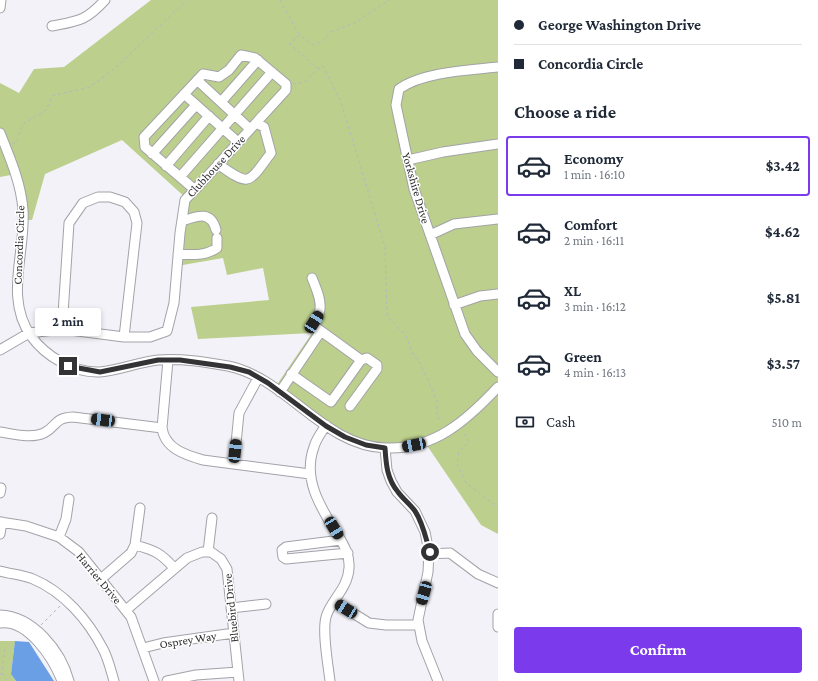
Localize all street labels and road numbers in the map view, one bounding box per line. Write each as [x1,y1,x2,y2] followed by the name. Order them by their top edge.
[184,132,248,200] street label: Clubhouse Drive
[399,151,433,225] street label: Yorkshire Drive
[11,205,27,285] street label: Concordia Circle
[73,549,125,607] street label: Harrier Drive
[220,573,242,643] street label: Bluebird Drive
[158,629,218,651] street label: Osprey Way

